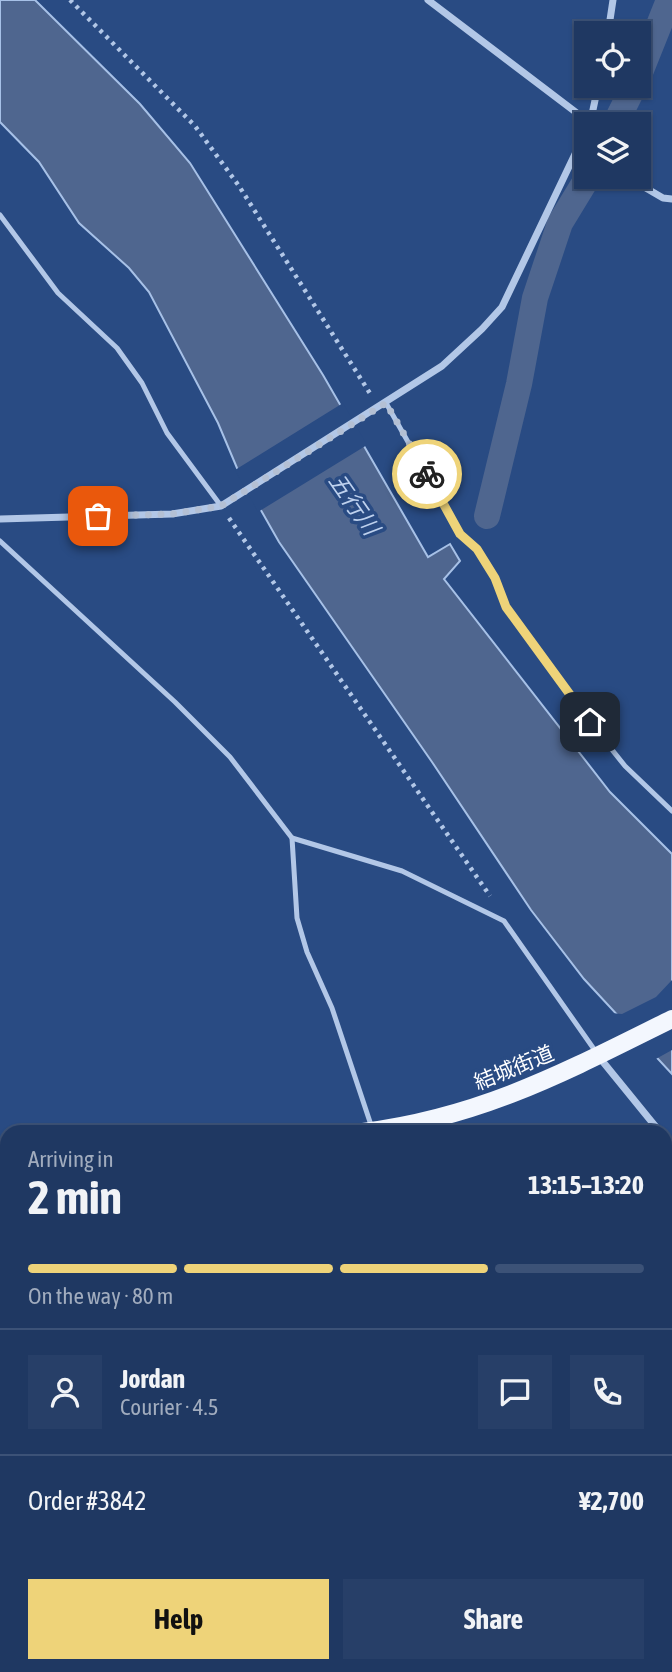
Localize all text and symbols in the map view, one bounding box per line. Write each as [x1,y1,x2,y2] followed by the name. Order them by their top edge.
[574,21,651,189] map controls
[574,21,651,98] button: locate
[574,112,651,189] button: layers
[392,439,462,509] courier
[408,455,446,493] icon: bike
[324,468,386,542] water label: 五行川
[68,486,128,546] pin
[79,497,117,535] icon: bag
[560,692,620,752] pin
[571,703,609,741] icon: home
[470,1040,557,1094] street label: 結城街道
[28,1146,114,1172] text: Arriving in
[528,1170,644,1200] text: 13:15–13:20
[28,1171,122,1224] text: 2 min
[28,1283,173,1309] text: On the way · 80 m
[28,1355,102,1429] button: person
[478,1355,552,1429] button: chat
[570,1355,644,1429] button: phone
[120,1364,185,1394] text: Jordan
[120,1394,219,1420] text: Courier · 4.5
[28,1486,147,1516] text: Order #3842
[579,1486,644,1516] text: ¥2,700
[28,1579,329,1659] button: Help
[343,1579,644,1659] button: Share

